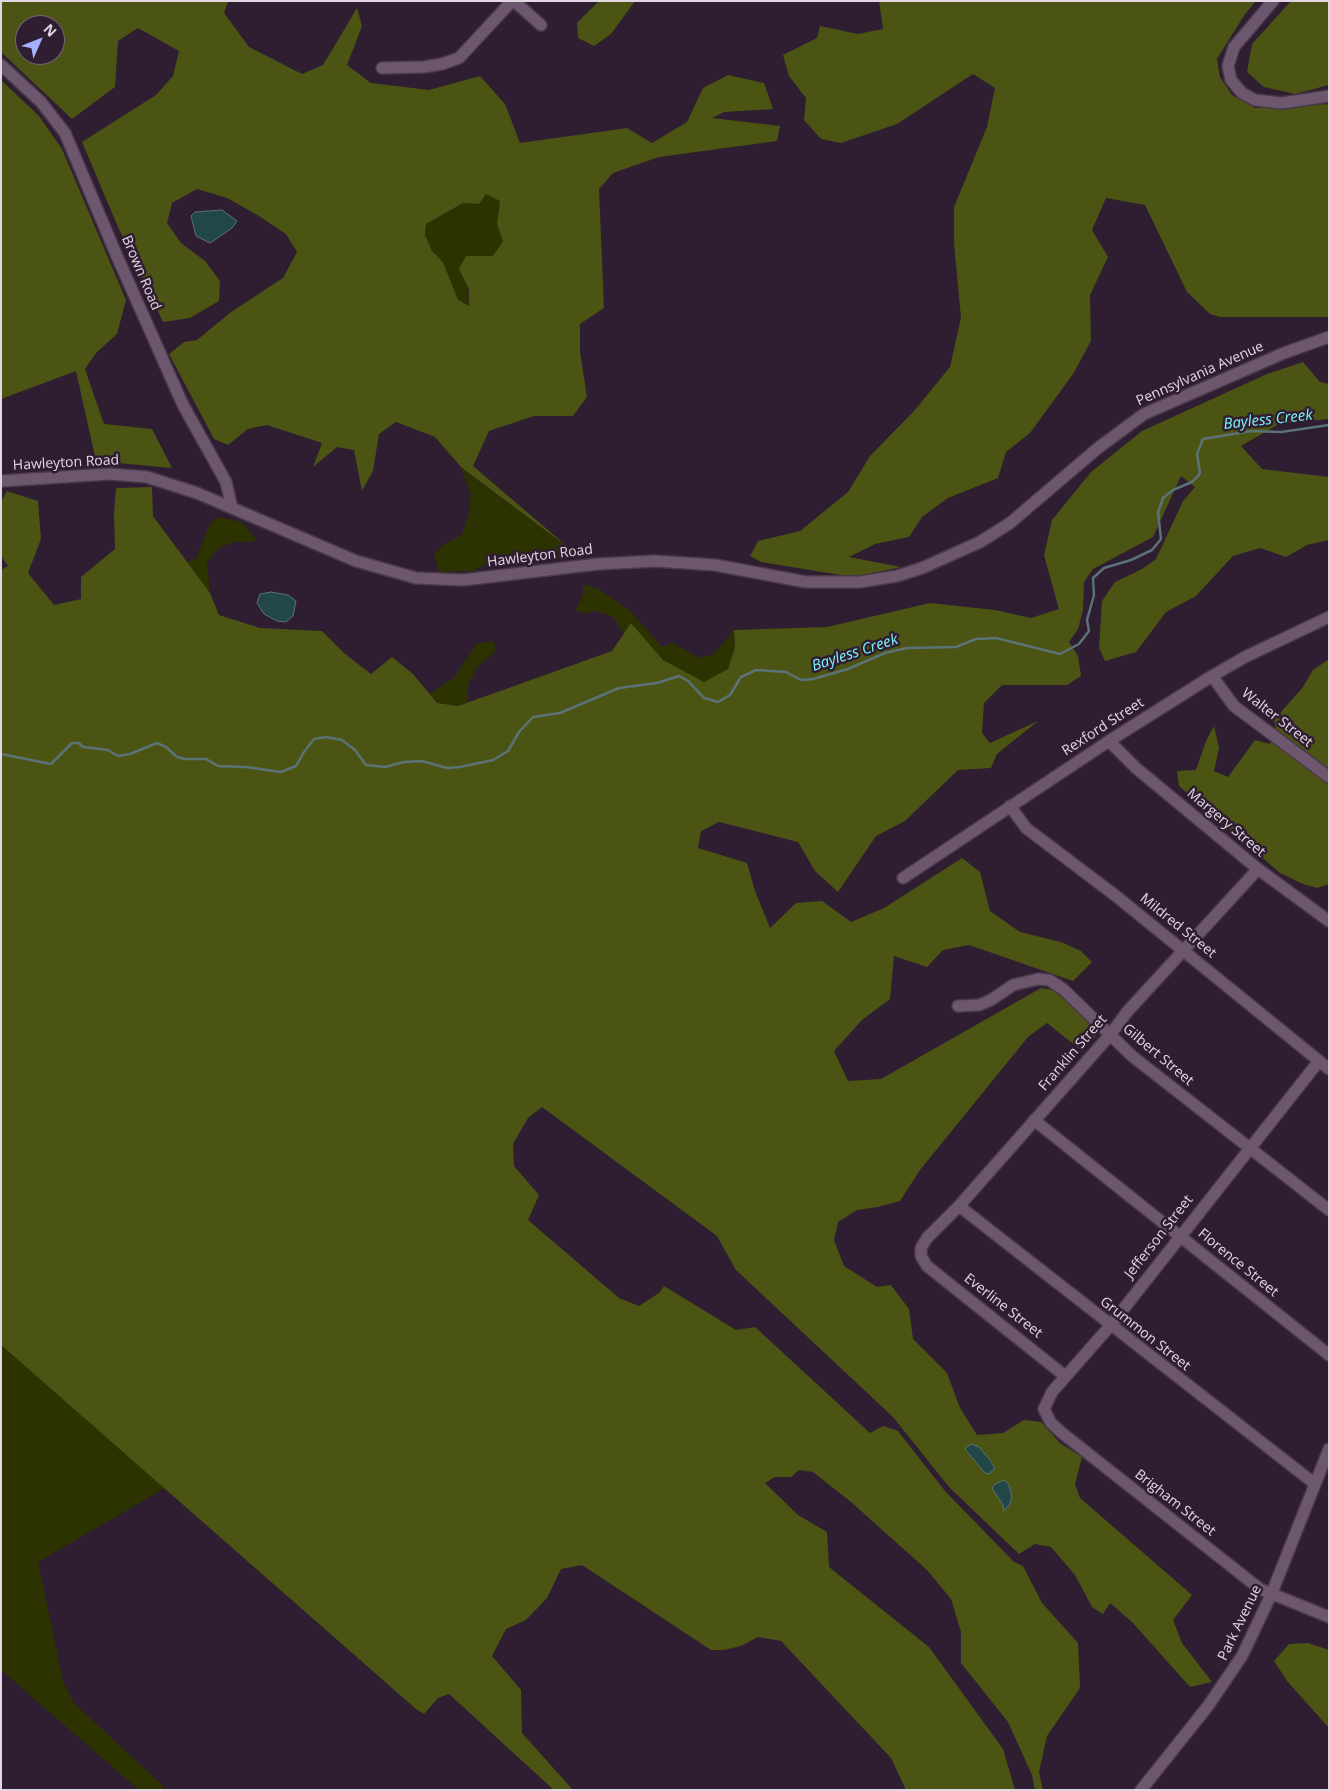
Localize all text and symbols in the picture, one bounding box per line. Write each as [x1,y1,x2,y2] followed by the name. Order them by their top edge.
[15,15,65,65] north arrow
[40,19,61,41] text: N
[118,233,164,313] street label: Brown Road
[1134,338,1266,410] street label: Pennsylvania Avenue
[1223,406,1313,434] water label: Bayless Creek
[12,452,120,474] street label: Hawleyton Road
[486,541,594,571] street label: Hawleyton Road
[810,631,900,675] water label: Bayless Creek
[1238,685,1316,751] street label: Walter Street
[1059,694,1147,760] street label: Rexford Street
[1183,785,1269,861] street label: Margery Street
[1137,890,1219,962] street label: Mildred Street
[1035,1012,1111,1094] street label: Franklin Street
[1119,1021,1197,1089] street label: Gilbert Street
[1121,1192,1197,1282] street label: Jefferson Street
[1194,1225,1282,1301] street label: Florence Street
[961,1270,1045,1342] street label: Everline Street
[1096,1293,1194,1375] street label: Grummon Street
[1131,1466,1219,1540] street label: Brigham Street
[1215,1583,1265,1663] street label: Park Avenue

